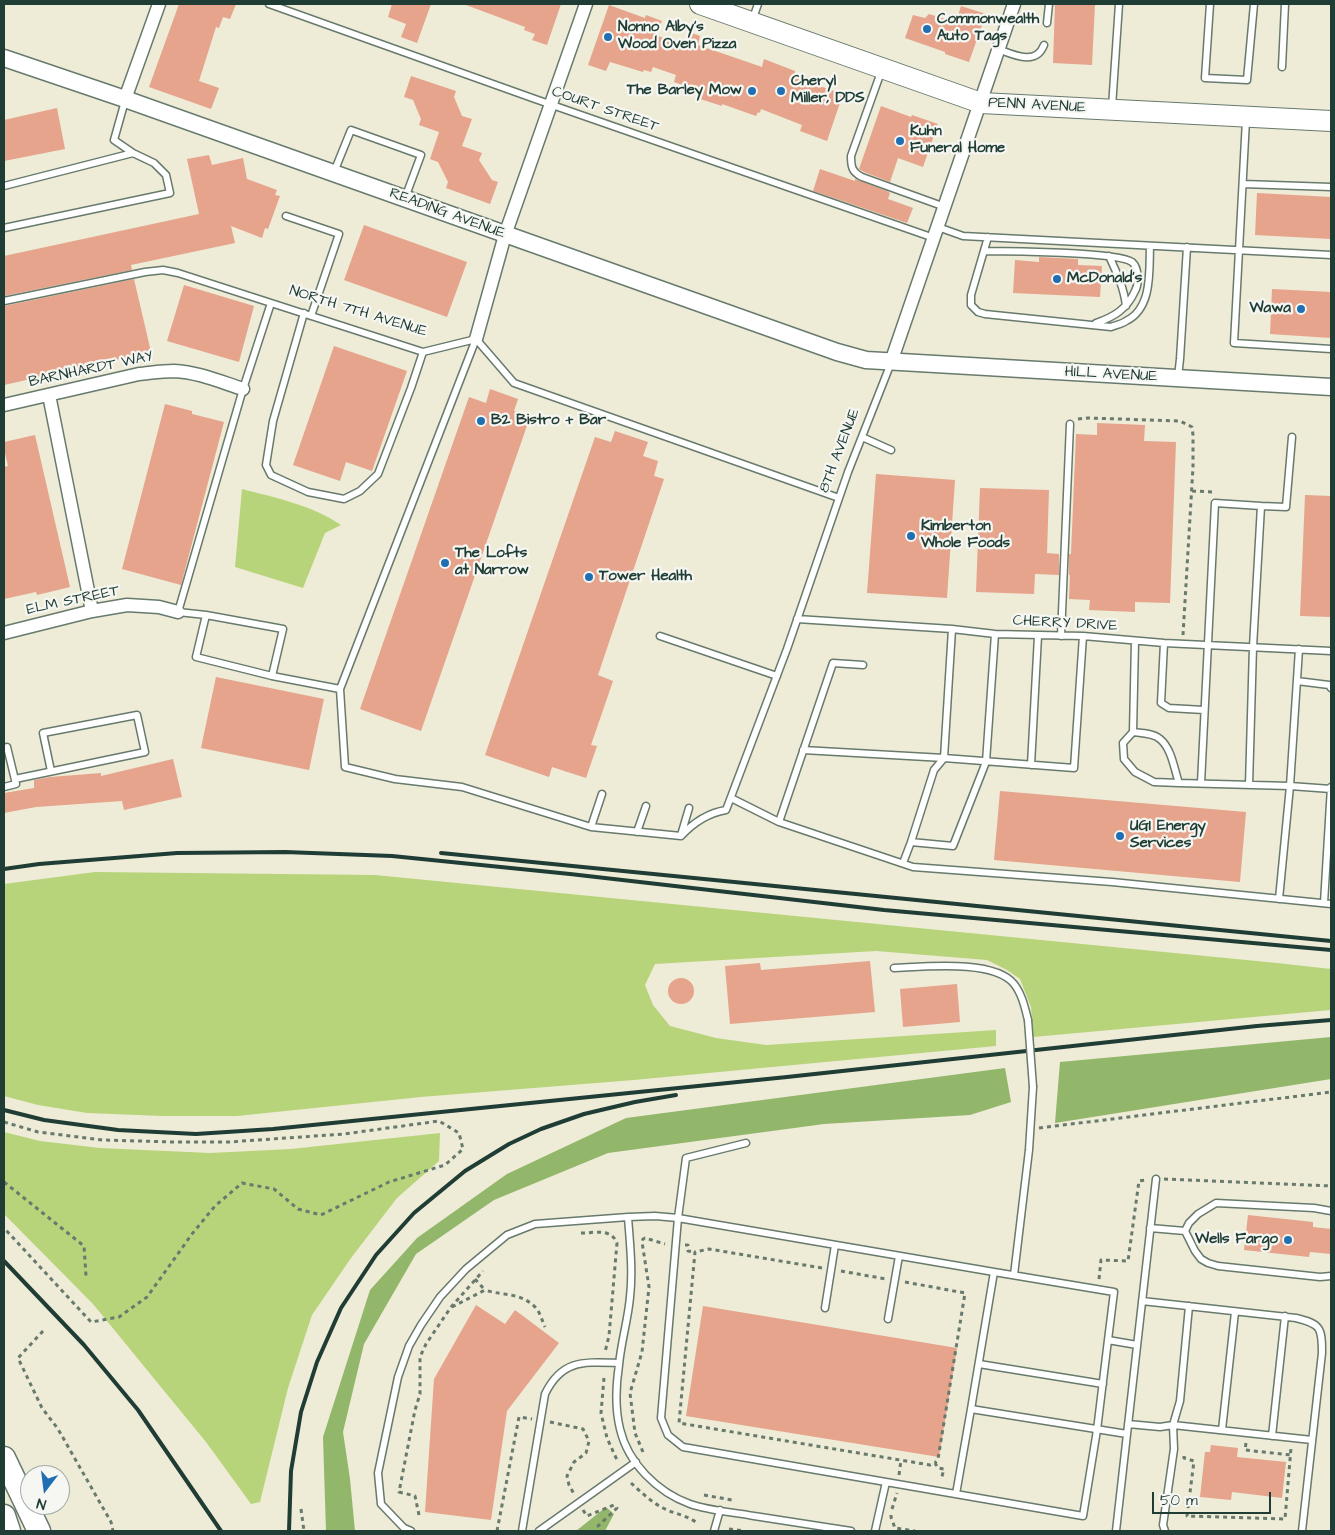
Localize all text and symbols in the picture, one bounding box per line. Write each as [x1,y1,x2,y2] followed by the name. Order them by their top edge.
[937,11,1039,46] place label: Commonwealth Auto Tags
[618,19,736,54] place label: Nonno Alby’s Wood Oven Pizza
[921,23,933,35] marker: Commonwealth Auto Tags
[602,31,614,43] marker: Nonno Alby’s Wood Oven Pizza
[791,73,865,108] place label: Cheryl Miller, DDS
[627,82,742,100] place label: The Barley Mow
[549,83,661,137] street label: COURT STREET
[746,85,758,97] marker: The Barley Mow
[775,85,787,97] marker: Cheryl Miller, DDS
[988,94,1086,118] street label: PENN AVENUE
[910,123,1005,158] place label: Kuhn Funeral Home
[894,135,906,147] marker: Kuhn Funeral Home
[387,185,507,243] street label: READING AVENUE
[1067,270,1142,288] place label: McDonald's
[1051,273,1063,285] marker: McDonald's
[287,283,429,341] street label: NORTH 7TH AVENUE
[1250,300,1291,318] place label: Wawa
[1295,303,1307,315] marker: Wawa
[27,348,155,392] street label: BARNHARDT WAY
[1064,364,1158,386] street label: HILL AVENUE
[816,406,864,496] street label: 8TH AVENUE
[491,412,606,430] place label: B2 Bistro + Bar
[475,415,487,427] marker: B2 Bistro + Bar
[921,518,1010,553] place label: Kimberton Whole Foods
[905,530,917,542] marker: Kimberton Whole Foods
[455,545,529,580] place label: The Lofts at Narrow
[439,557,451,569] marker: The Lofts at Narrow
[599,568,692,586] place label: Tower Health
[583,571,595,583] marker: Tower Health
[25,582,121,620] street label: ELM STREET
[1012,612,1118,636] street label: CHERRY DRIVE
[1130,818,1206,853] place label: UGI Energy Services
[1114,830,1126,842] marker: UGI Energy Services
[1195,1231,1278,1249] place label: Wells Fargo
[1282,1234,1294,1246] marker: Wells Fargo
[20,1465,70,1515] north arrow
[1155,1482,1274,1514] scale bar
[1160,1490,1198,1511] text: 50 m
[35,1493,48,1514] text: N

